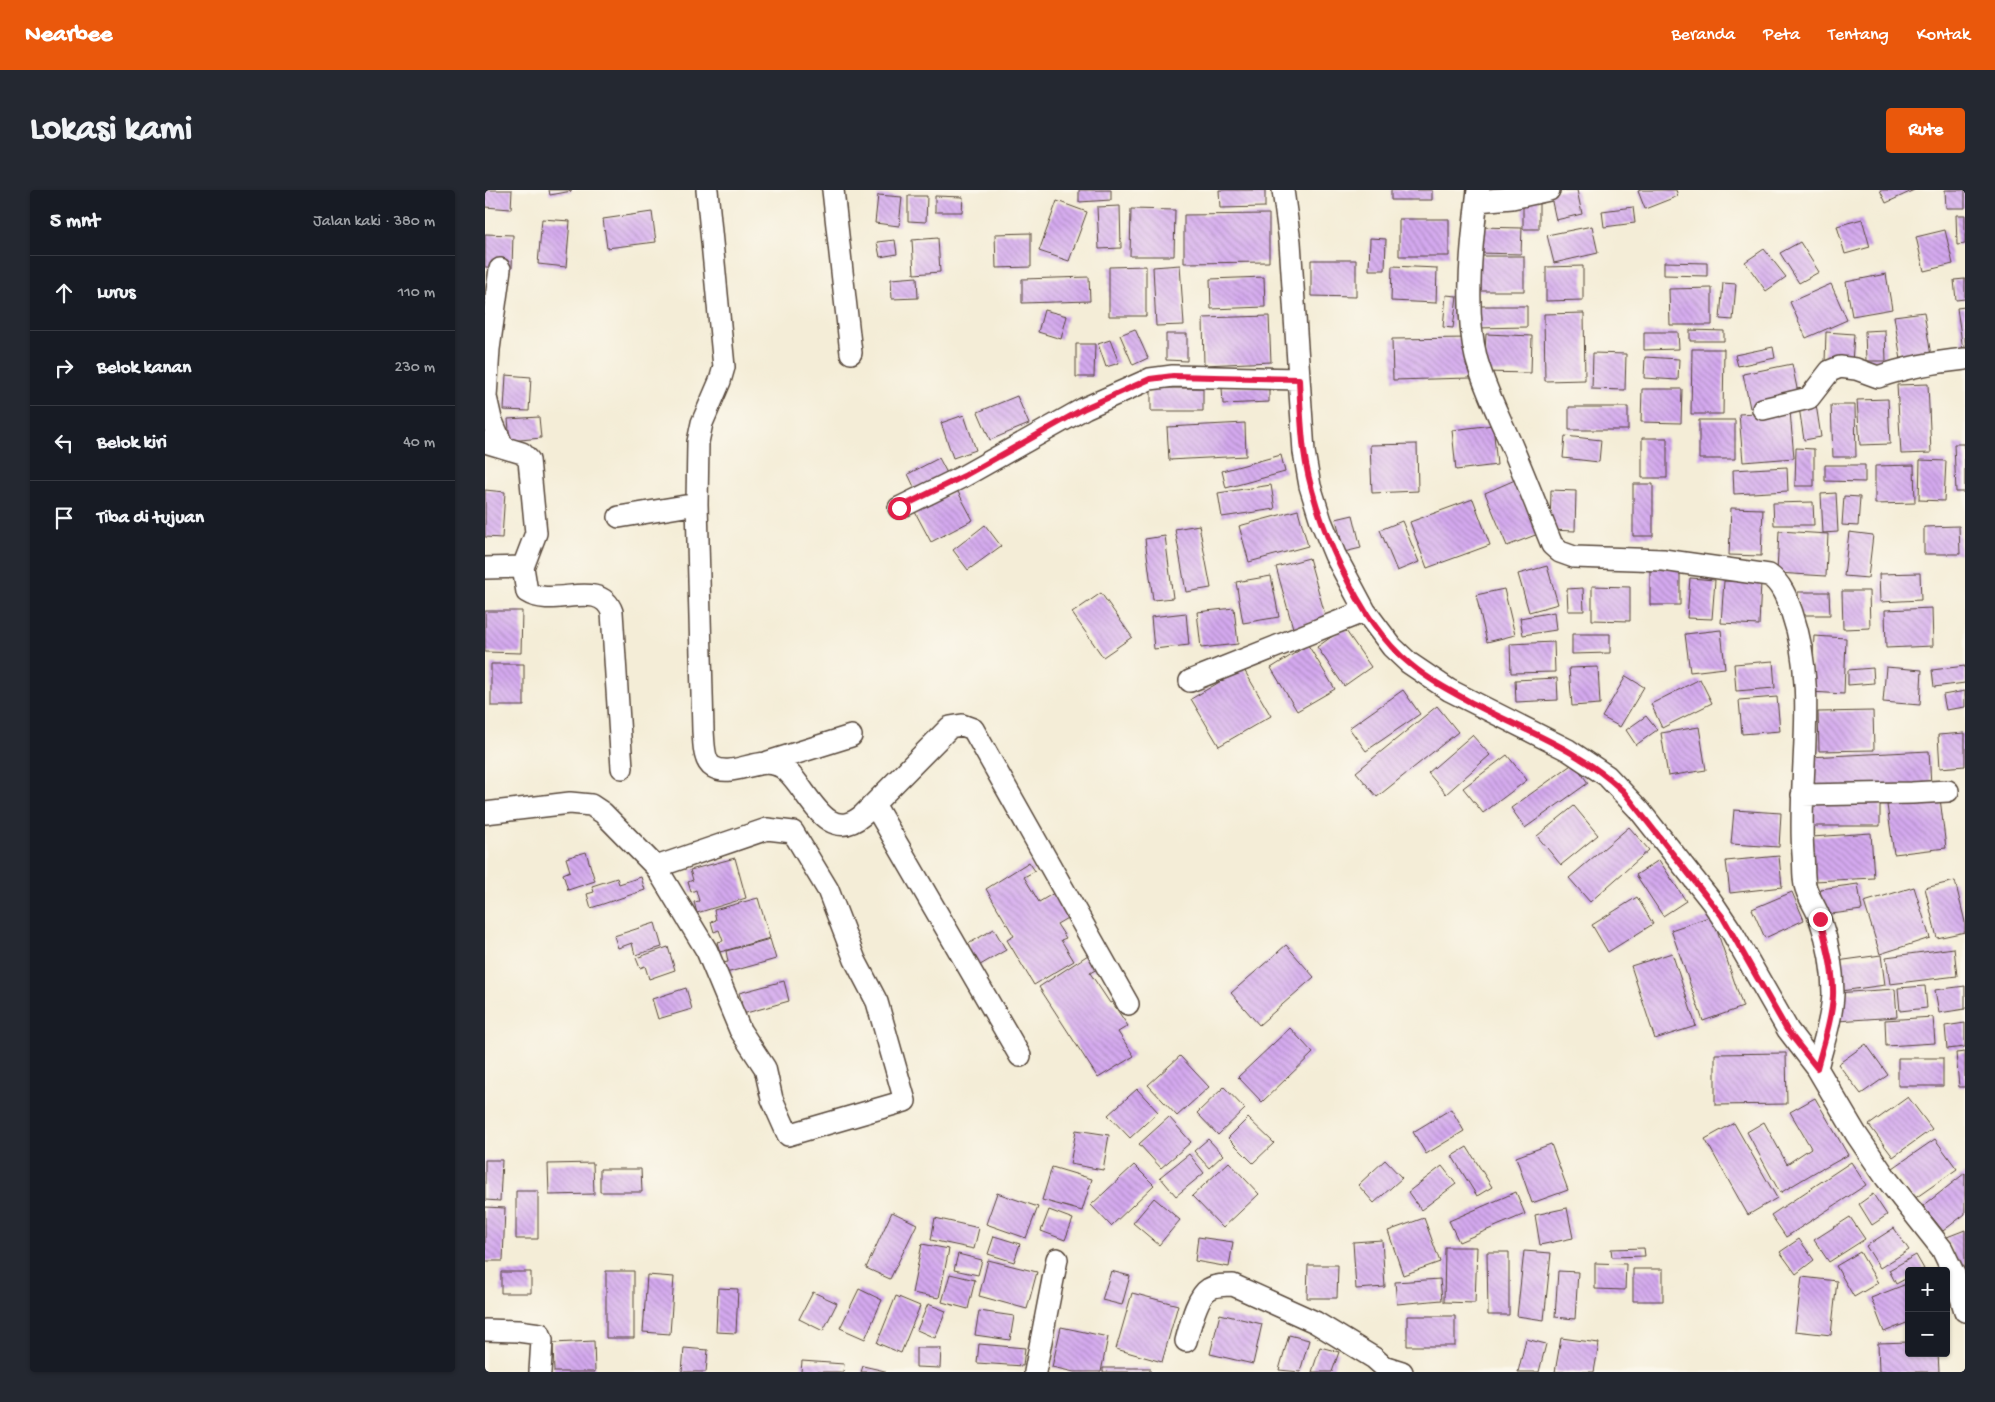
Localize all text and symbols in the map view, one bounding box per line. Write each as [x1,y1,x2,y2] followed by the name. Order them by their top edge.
[25,21,112,50] text: Nearbee
[1671,25,1735,46] text: Beranda
[1763,25,1800,46] text: Peta
[1828,25,1889,46] text: Tentang
[1917,25,1970,46] text: Kontak
[1886,108,1965,153] button: Rute
[30,110,192,151] text: Lokasi kami
[50,210,99,235] text: 5 mnt
[313,213,435,232] text: Jalan kaki · 380 m
[50,279,78,307] icon: ahead
[97,282,136,305] text: Lurus
[398,284,435,303] text: 110 m
[50,354,78,382] icon: right
[97,357,191,380] text: Belok kanan
[395,359,435,378] text: 230 m
[50,429,78,457] icon: left
[97,432,167,455] text: Belok kiri
[403,434,435,453] text: 40 m
[888,497,911,520] route start
[50,504,78,532] icon: arrive
[97,507,204,530] text: Tiba di tujuan
[1809,908,1832,931] route end
[1905,1267,1950,1357] map controls
[1905,1267,1950,1312] button: +
[1905,1312,1950,1357] button: −

